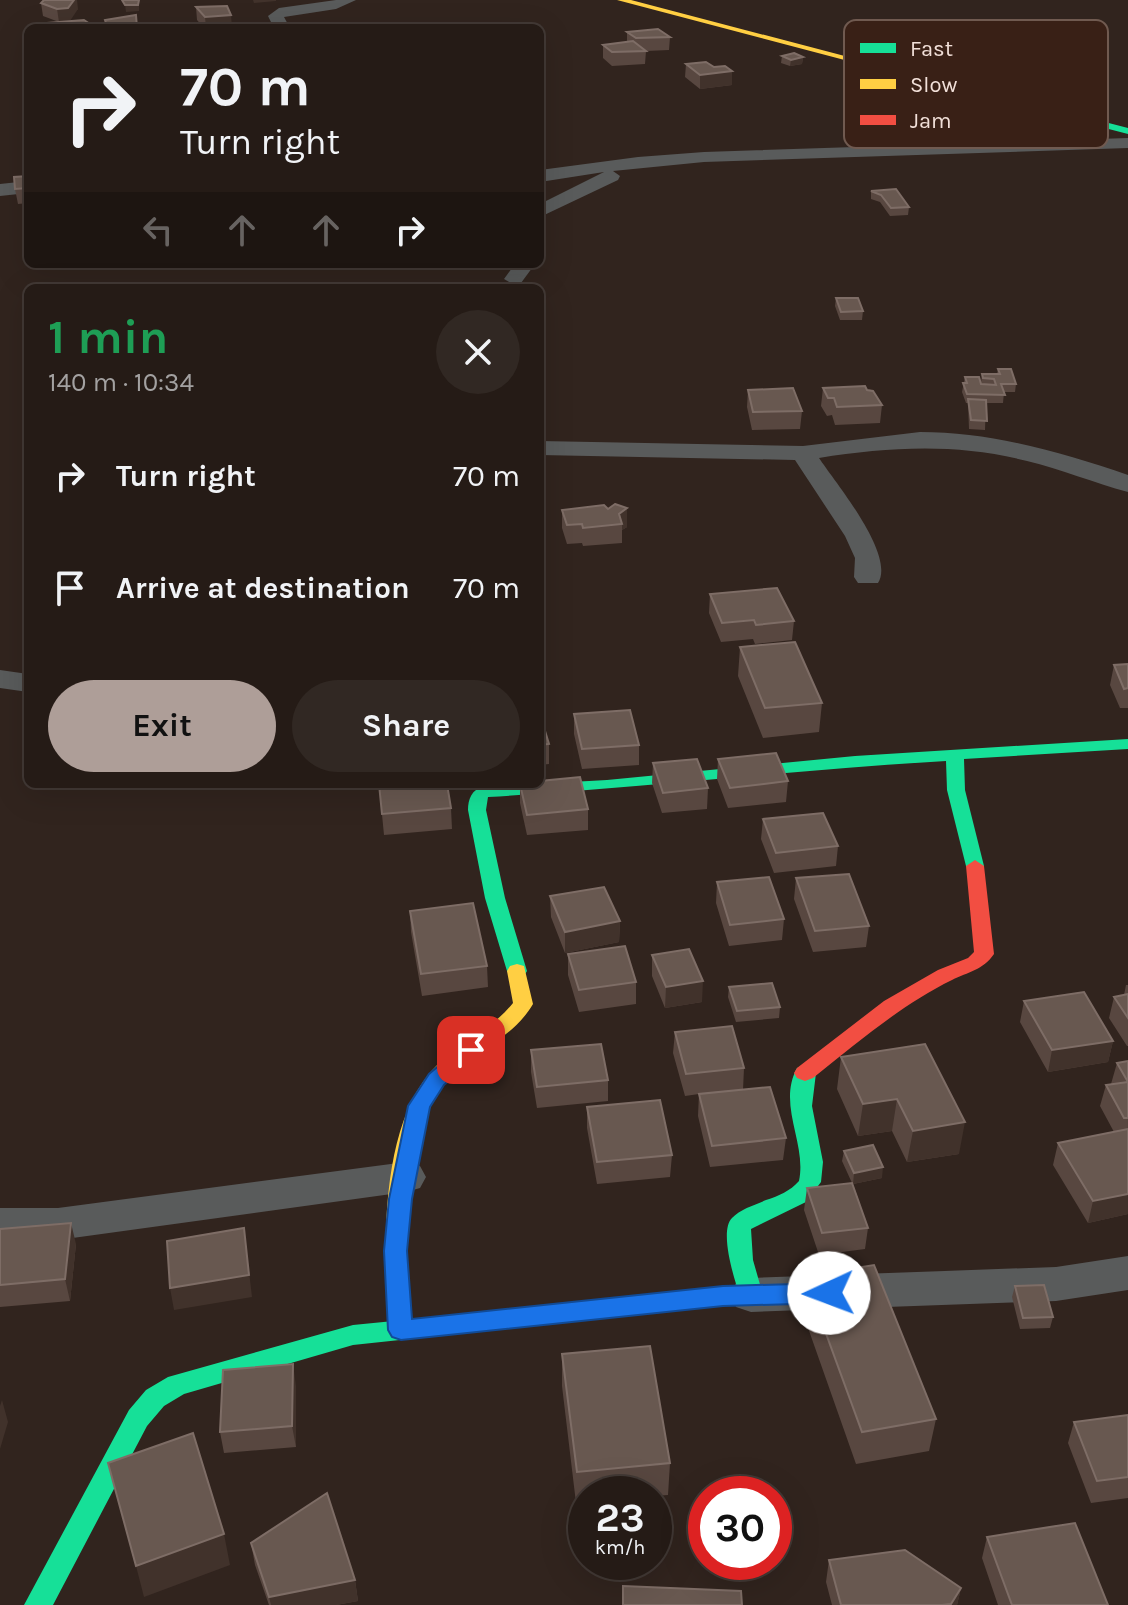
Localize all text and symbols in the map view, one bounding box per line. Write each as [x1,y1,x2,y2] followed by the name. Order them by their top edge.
[844,20,1108,148] legend
[910,36,953,62] text: Fast
[180,54,311,119] text: 70 m
[48,56,152,160] icon: right
[910,72,957,98] text: Slow
[910,108,952,134] text: Jam
[180,121,340,163] text: Turn right
[136,208,180,252] icon: left
[220,208,264,252] icon: ahead
[304,208,348,252] icon: ahead
[388,208,432,252] icon: right
[48,309,168,365] text: 1 min
[436,310,520,394] button: close
[48,367,194,398] text: 140 m · 10:34
[48,454,92,498] icon: right
[116,458,256,494] text: Turn right
[453,458,520,494] text: 70 m
[48,566,92,610] icon: arrive
[116,570,410,606] text: Arrive at destination
[453,570,520,606] text: 70 m
[48,680,276,772] button: Exit
[292,680,520,772] button: Share
[437,1016,505,1084] pin
[449,1028,493,1072] icon: arrive
[787,1251,871,1335] position arrow
[688,1476,792,1580] speed limit sign: 30
[595,1494,645,1541] text: 23
[595,1536,645,1559] text: km/h

